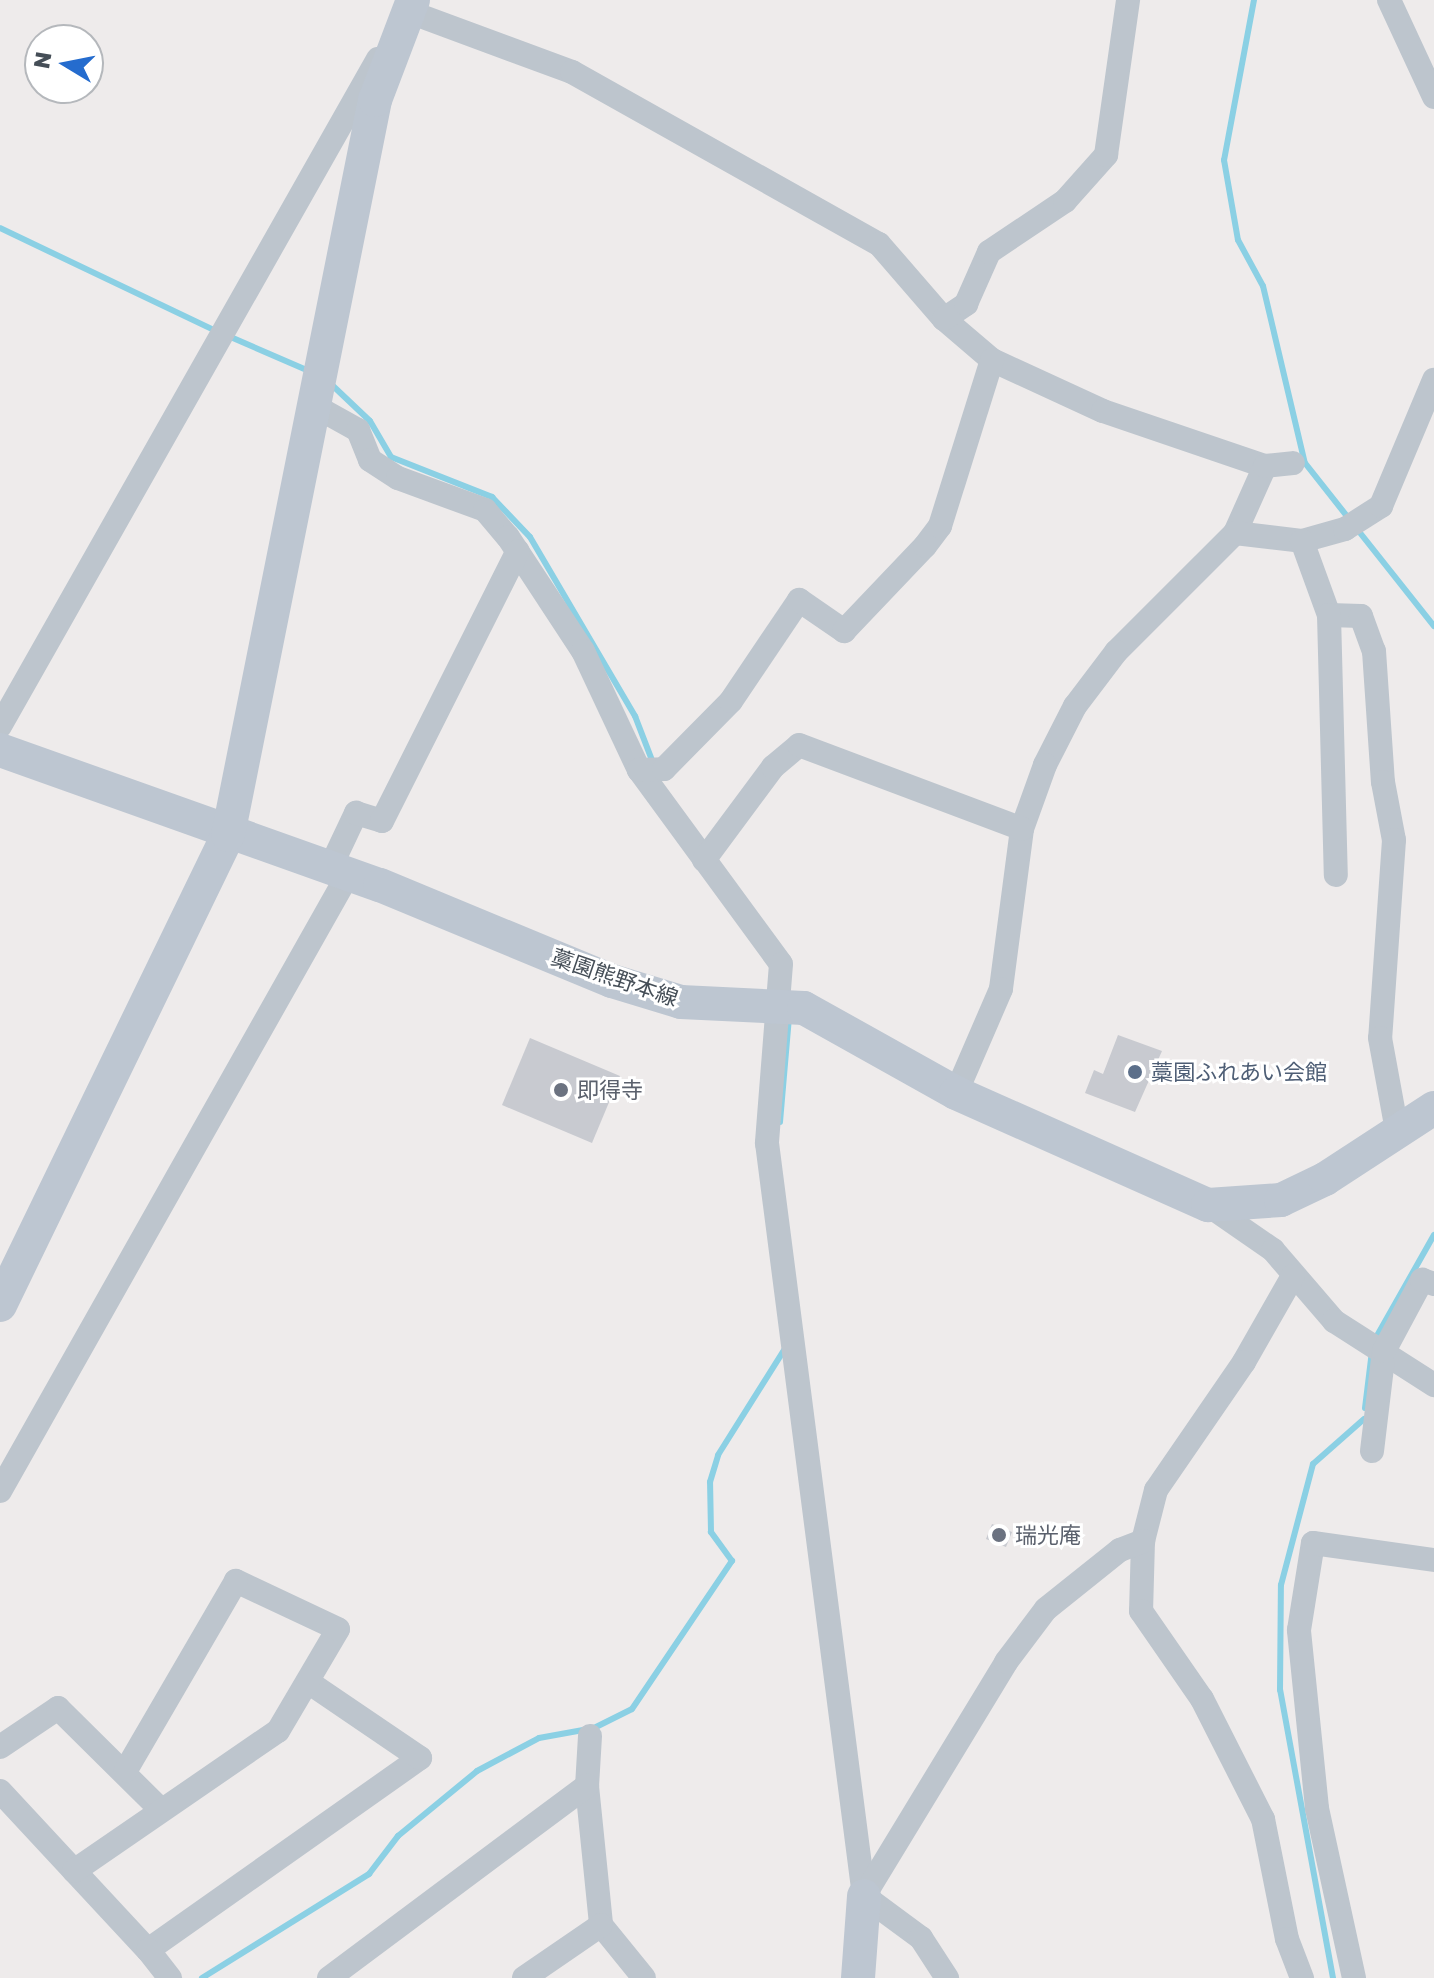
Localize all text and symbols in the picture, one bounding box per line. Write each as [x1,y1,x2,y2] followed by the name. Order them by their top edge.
[24,24,104,104] north arrow
[27,50,57,71] text: N
[548,943,682,1011] street label: 藁園熊野本線
[1151,1059,1327,1085] place label: 藁園ふれあい会館
[1126,1063,1144,1081] marker: 藁園ふれあい会館
[577,1077,643,1103] place label: 即得寺
[552,1081,570,1099] marker: 即得寺
[1015,1522,1081,1548] place label: 瑞光庵
[990,1526,1008,1544] marker: 瑞光庵

